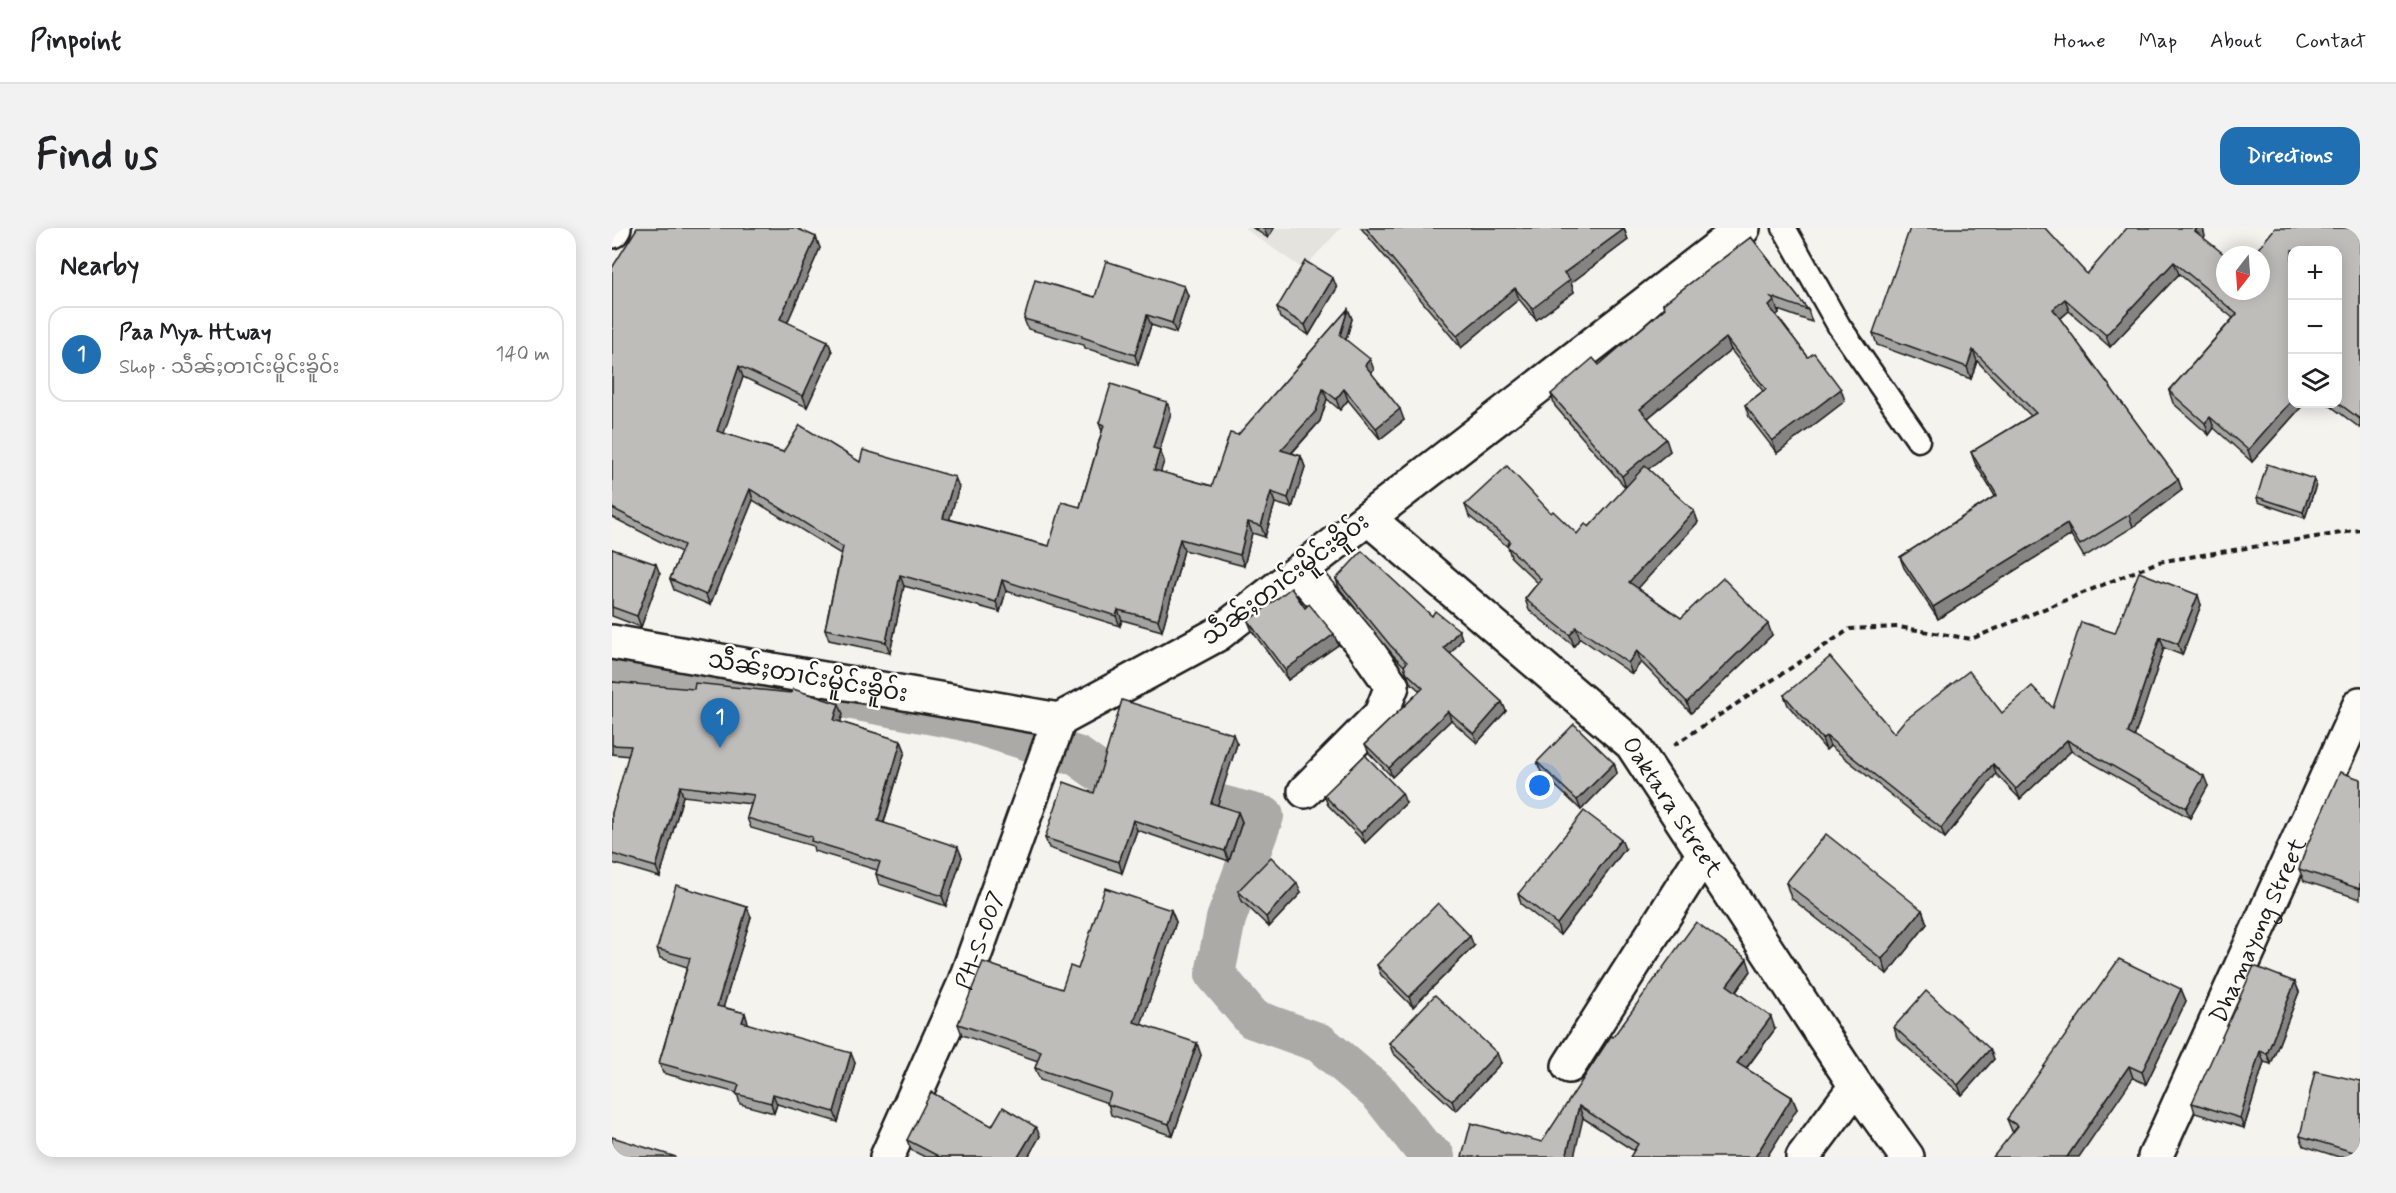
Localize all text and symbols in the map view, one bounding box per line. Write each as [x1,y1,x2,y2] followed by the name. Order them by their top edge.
[30,23,121,60] text: Pinpoint
[2054,27,2106,55] text: Home
[2139,27,2177,55] text: Map
[2210,27,2262,55] text: About
[2295,27,2366,55] text: Contact
[2220,127,2360,185] button: Directions
[36,129,158,184] text: Find us
[2216,246,2270,300] north arrow
[2288,246,2342,408] map controls
[2288,246,2342,300] button: +
[60,250,139,284] text: Nearby
[2288,300,2342,354] button: −
[119,319,271,347] text: Paa Mya Htway
[77,341,86,368] text: 1
[496,341,550,368] text: 140 m
[119,354,340,381] text: Shop · သဵၼ်ႈတၢင်းမိူင်းၶိူဝ်း
[2288,354,2342,408] button: layers
[1195,505,1377,655] street label: သဵၼ်ႈတၢင်းမိူင်းၶိူဝ်း
[705,643,910,712] street label: သဵၼ်ႈတၢင်းမိူင်းၶိူဝ်း
[700,698,740,748] pin: 1
[1614,731,1729,883] street label: Oaktara Street
[1525,771,1554,800] your location
[2204,833,2314,1028] street label: Dhamayong Street
[949,887,1013,994] street label: PH-S-007

